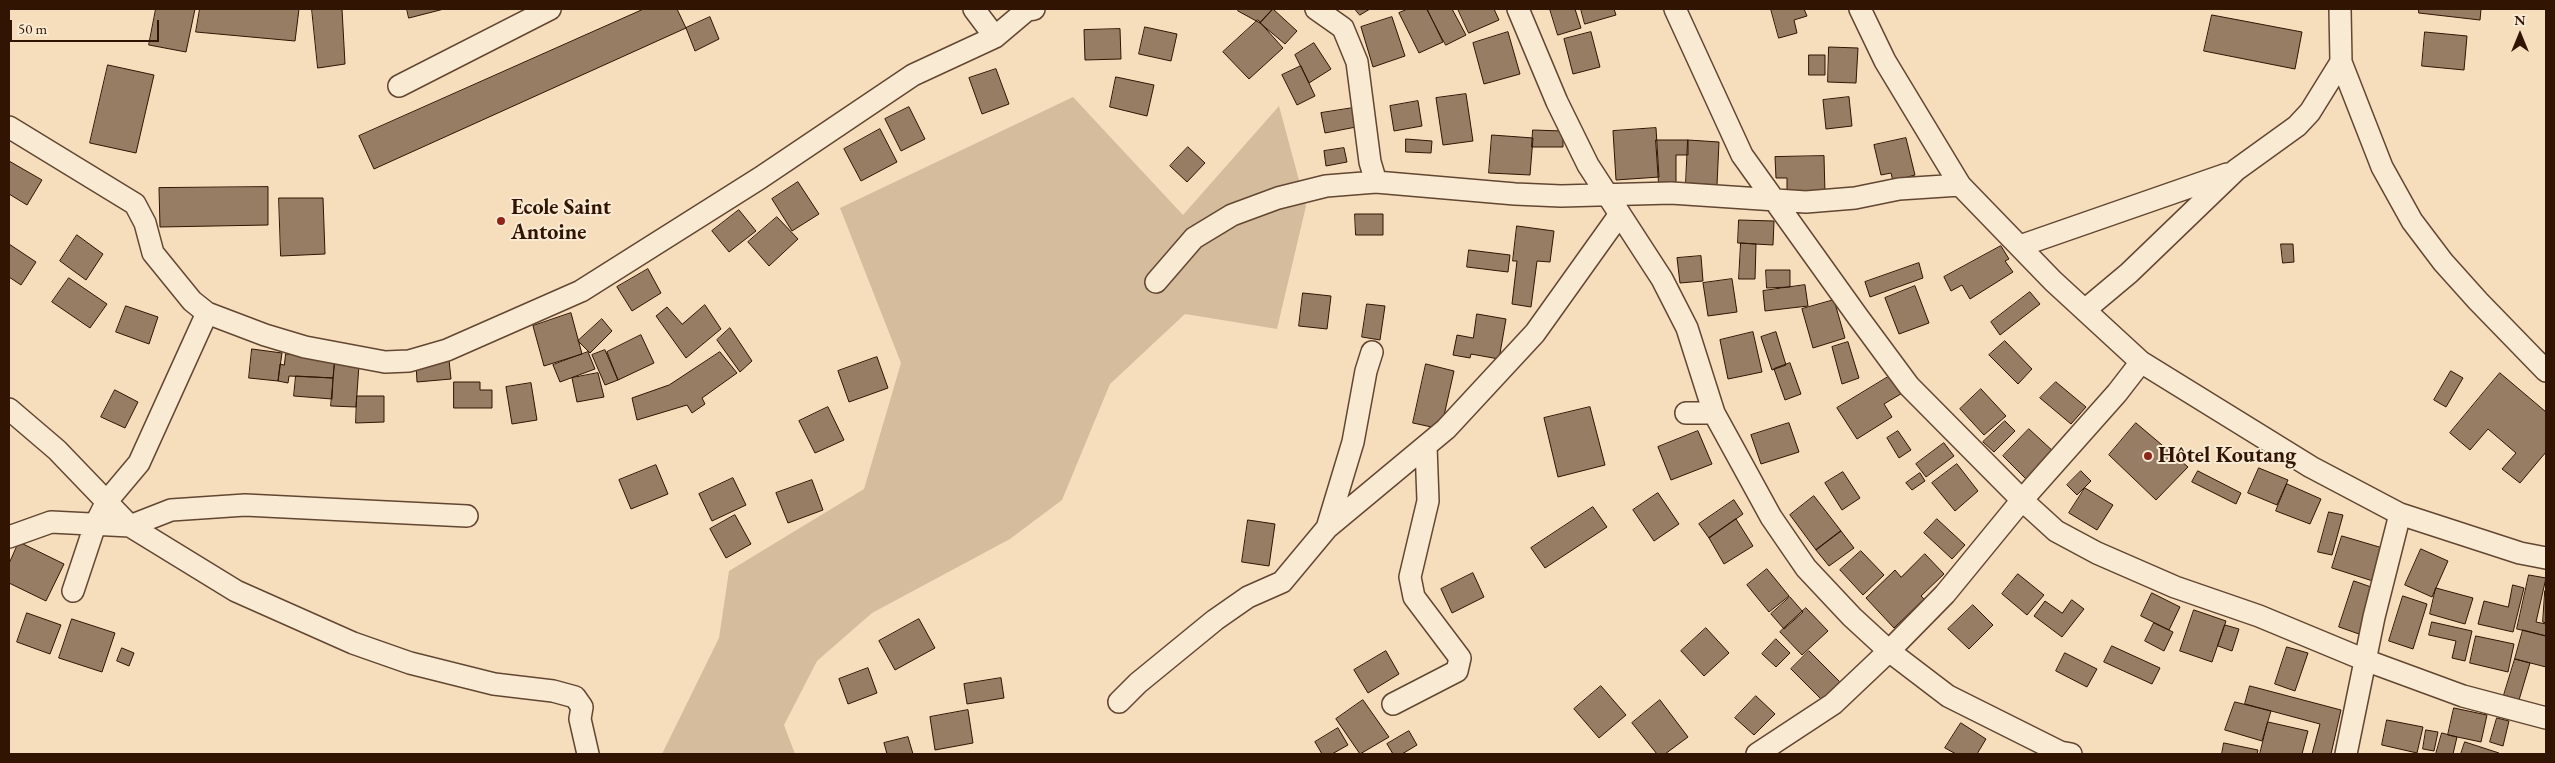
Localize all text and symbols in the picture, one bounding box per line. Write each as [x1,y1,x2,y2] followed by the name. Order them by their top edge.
[12,10,161,42] scale bar
[2495,10,2545,60] north arrow
[2514,11,2526,29] text: N
[18,19,47,38] text: 50 m
[511,195,611,246] place label: Ecole Saint Antoine
[495,215,507,227] marker: Ecole Saint Antoine
[2158,443,2296,469] place label: Hôtel Koutang
[2142,450,2154,462] marker: Hôtel Koutang

